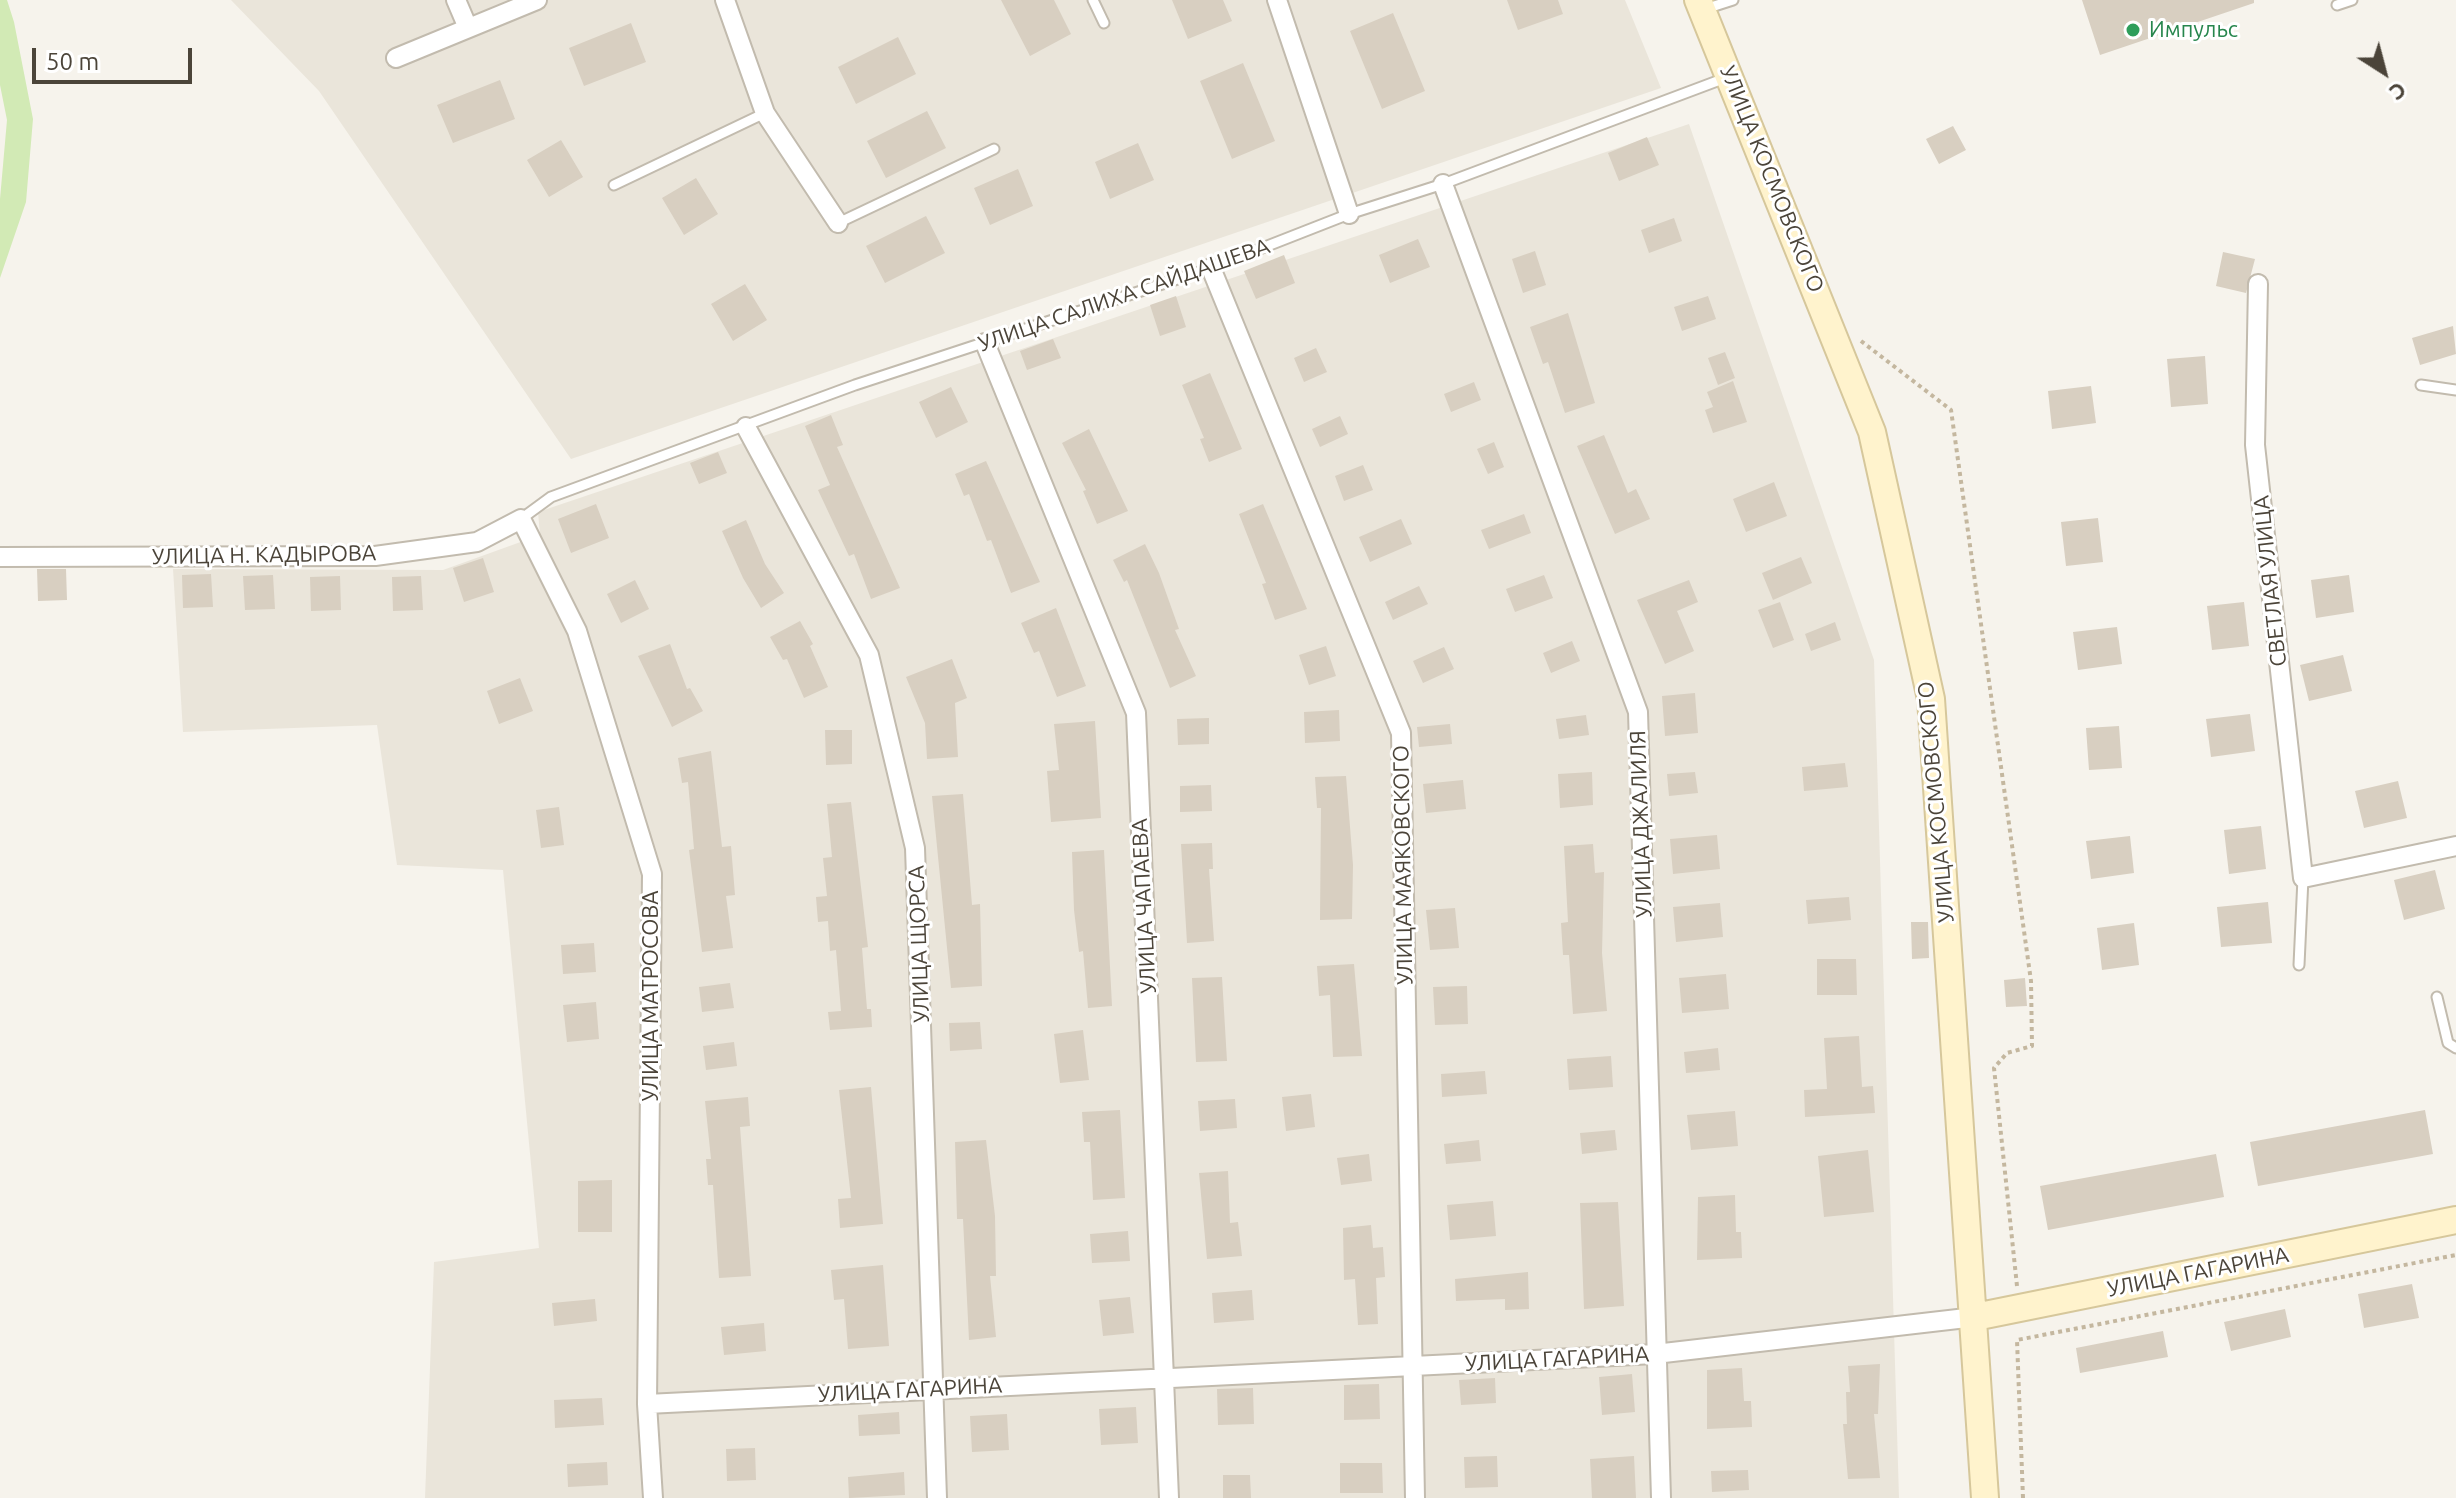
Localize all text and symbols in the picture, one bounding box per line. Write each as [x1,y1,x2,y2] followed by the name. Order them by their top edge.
[2149,17,2238,43] place label: Импульс
[2124,21,2142,39] marker: Импульс
[36,32,196,82] scale bar
[2344,32,2424,112] north arrow
[46,48,99,75] text: 50 m
[1714,62,1830,296] street label: УЛИЦА КОСМОВСКОГО
[2385,78,2411,106] text: С
[975,233,1273,357] street label: УЛИЦА САЛИХА САЙДАШЕВА
[2248,494,2292,668] street label: СВЕТЛАЯ УЛИЦА
[152,540,376,570] street label: УЛИЦА Н. КАДЫРОВА
[1912,680,1960,924] street label: УЛИЦА КОСМОВСКОГО
[1625,730,1657,918] street label: УЛИЦА ДЖАЛИЛЯ
[1388,745,1418,985] street label: УЛИЦА МАЯКОВСКОГО
[1126,818,1162,994] street label: УЛИЦА ЧАПАЕВА
[903,865,935,1023] street label: УЛИЦА ЩОРСА
[638,891,664,1101] street label: УЛИЦА МАТРОСОВА
[2105,1241,2291,1303] street label: УЛИЦА ГАГАРИНА
[1464,1341,1650,1377] street label: УЛИЦА ГАГАРИНА
[817,1372,1003,1408] street label: УЛИЦА ГАГАРИНА

